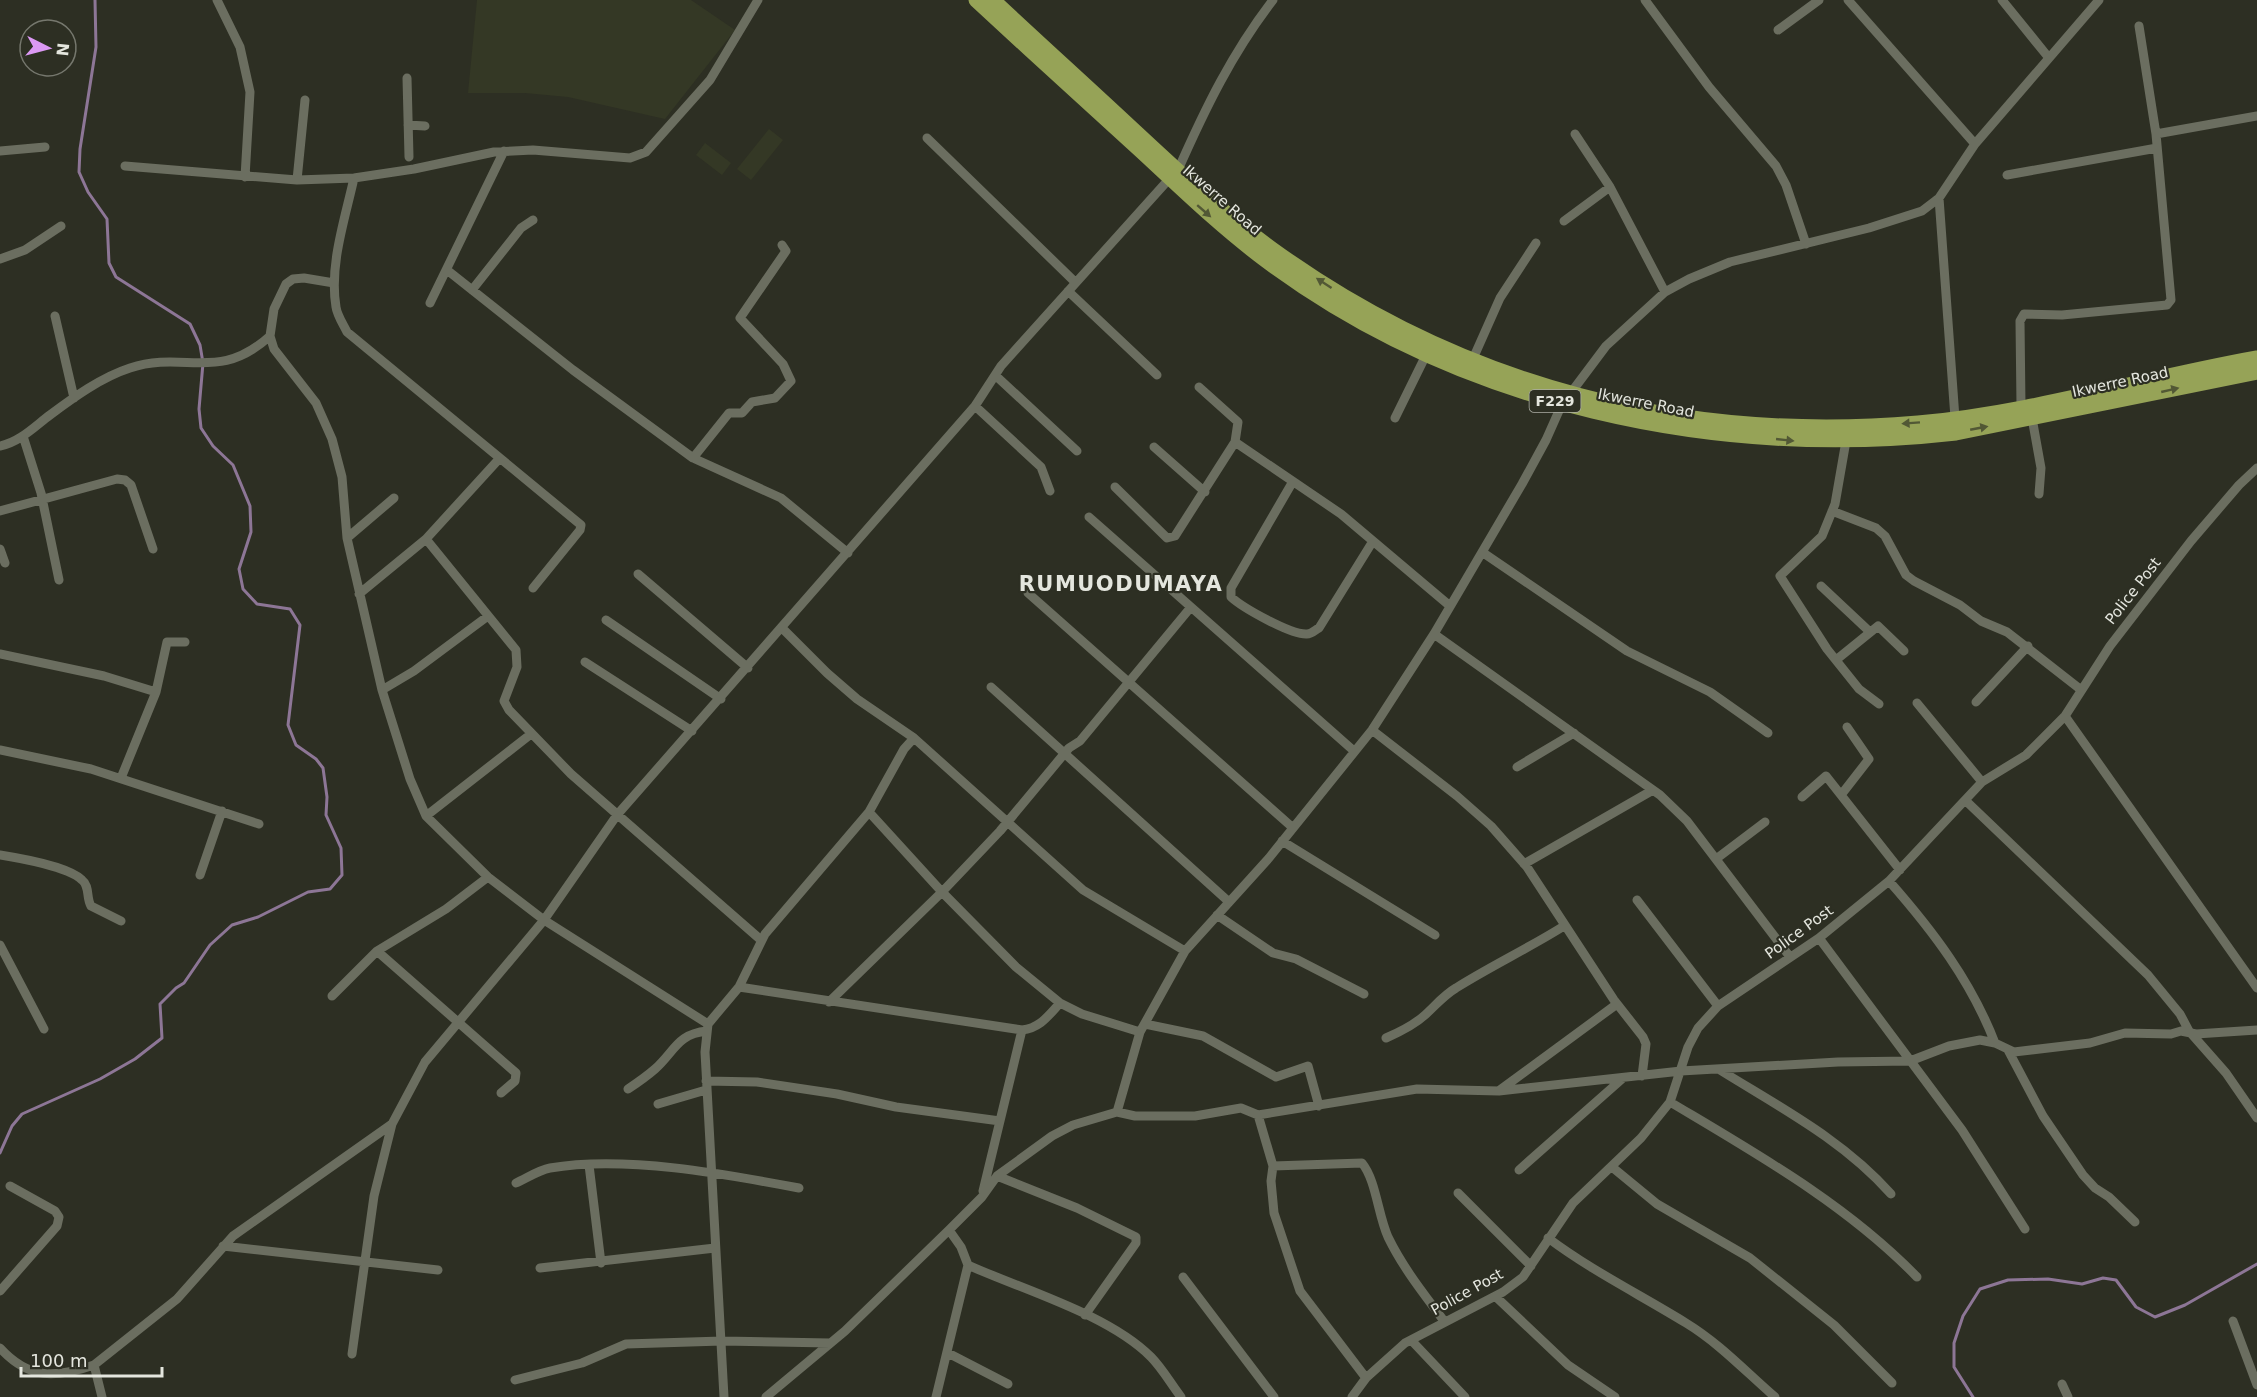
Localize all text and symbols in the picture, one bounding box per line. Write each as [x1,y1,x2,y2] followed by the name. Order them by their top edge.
[18,18,78,78] north arrow
[52,42,73,57] text: N
[1179,161,1265,239] street label: Ikwerre Road
[1196,204,1212,217] one-way arrow
[1316,278,1332,289] one-way arrow
[2070,363,2170,401] street label: Ikwerre Road
[1596,385,1696,421] street label: Ikwerre Road
[2161,385,2180,394] one-way arrow
[1530,390,1580,412] road number: F229
[1901,418,1920,428] one-way arrow
[1970,423,1988,433] one-way arrow
[1776,435,1795,445] one-way arrow
[2101,554,2165,628] street label: Police Post
[1019,572,1223,596] district label: RUMUODUMAYA
[1761,901,1837,963] street label: Police Post
[1428,1265,1506,1319] street label: Police Post
[21,1340,162,1378] scale bar
[30,1350,88,1371] text: 100 m

